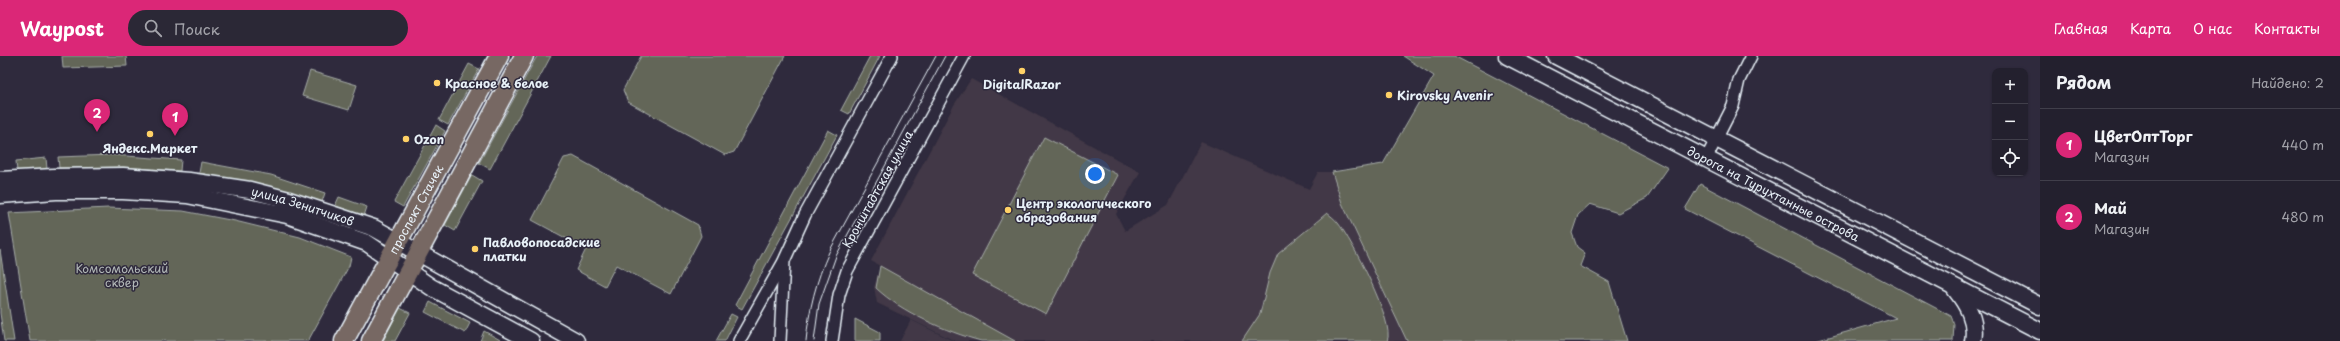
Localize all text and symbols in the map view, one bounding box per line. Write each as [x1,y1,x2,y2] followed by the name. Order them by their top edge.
[128,10,408,46] search box
[20,14,104,42] text: Waypost
[142,17,164,39] icon: search
[174,17,220,40] text: Поиск
[2054,18,2108,39] text: Главная
[2130,18,2171,39] text: Карта
[2193,18,2232,39] text: О нас
[2254,18,2320,39] text: Контакты
[1017,66,1027,76] marker: DigitalRazor
[1992,68,2028,176] map controls
[1992,68,2028,104] button: +
[2056,69,2111,95] text: Рядом
[2251,73,2324,92] text: Найдено: 2
[445,74,549,92] place label: Красное & белое
[983,75,1062,93] place label: DigitalRazor
[432,78,442,88] marker: Красное & белое
[1397,86,1494,104] place label: Kirovsky Avenir
[1384,90,1394,100] marker: Kirovsky Avenir
[84,99,110,132] pin: 2
[162,103,188,136] pin: 1
[1992,104,2028,140] button: −
[2094,124,2192,147] text: ЦветОптТорг
[837,127,917,251] street label: Кронштадтская улица
[145,129,155,139] marker: Яндекс.Маркет
[414,130,444,148] place label: Ozon
[401,134,411,144] marker: Ozon
[2066,135,2072,154] text: 1
[2281,135,2324,154] text: 440 m
[103,139,198,157] place label: Яндекс.Маркет
[1992,140,2028,176] button: locate
[1684,142,1863,246] street label: дорога на Турухтанные острова
[2094,147,2150,166] text: Магазин
[384,160,448,257] street label: проспект Стачек
[1085,164,1105,184] your location
[249,182,357,230] street label: улица Зенитчиков
[1016,194,1151,226] place label: Центр экологического образования
[2094,196,2127,219] text: Май
[1003,205,1013,215] marker: Центр экологического образования
[2064,207,2074,226] text: 2
[2282,207,2324,226] text: 480 m
[2094,219,2150,238] text: Магазин
[483,233,601,265] place label: Павловопосадские платки
[470,244,480,254] marker: Павловопосадские платки
[76,259,168,291] park label: Комсомольский сквер

